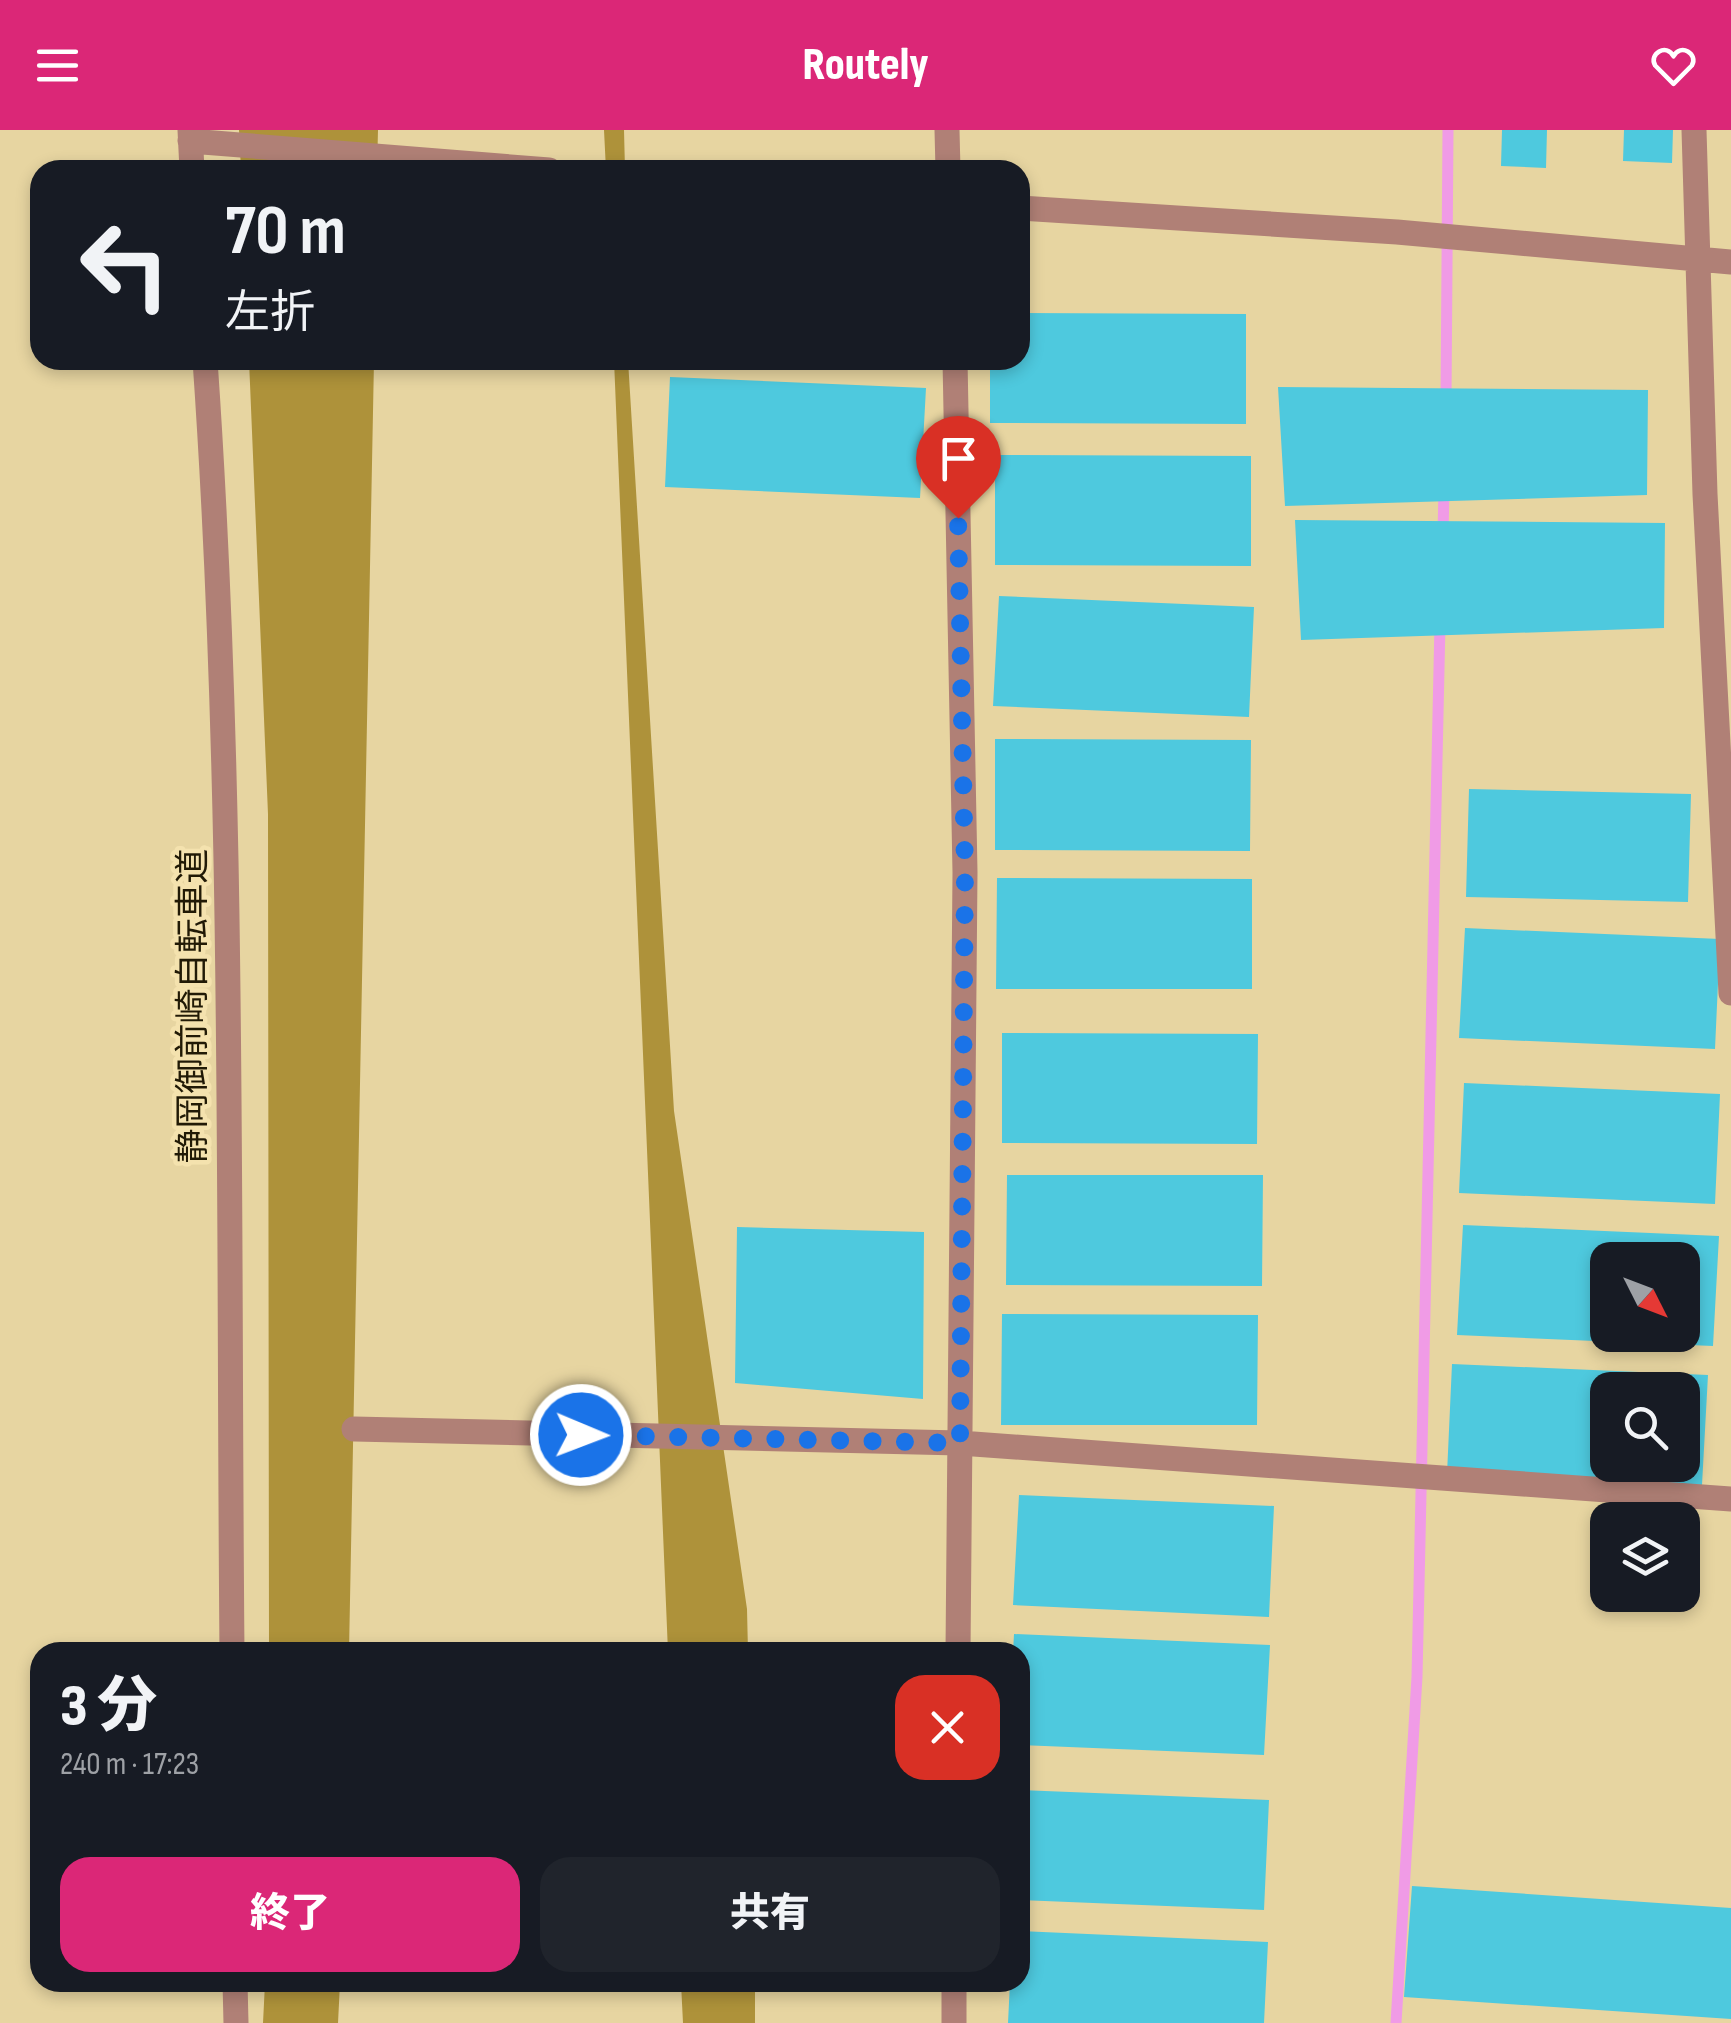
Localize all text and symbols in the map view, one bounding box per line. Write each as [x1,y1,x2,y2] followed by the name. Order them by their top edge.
[30,38,85,93] icon: menu
[802,38,929,93] text: Routely
[1646,38,1701,93] icon: heart
[225,190,346,274] text: 70 m
[60,200,190,330] icon: left
[225,286,315,341] text: 左折
[916,416,1001,519] pin
[931,431,986,486] icon: arrive
[172,848,215,1164] street label: 静岡御前崎自転車道
[1590,1242,1700,1352] north arrow
[1590,1242,1700,1612] map controls
[1590,1372,1700,1482] button: search
[529,1383,633,1487] position arrow
[1590,1502,1700,1612] button: layers
[60,1671,157,1743] text: 3 分
[895,1675,1000,1780] button: close
[60,1745,199,1784] text: 240 m · 17:23
[60,1857,520,1972] button: 終了
[540,1857,1000,1972] button: 共有

